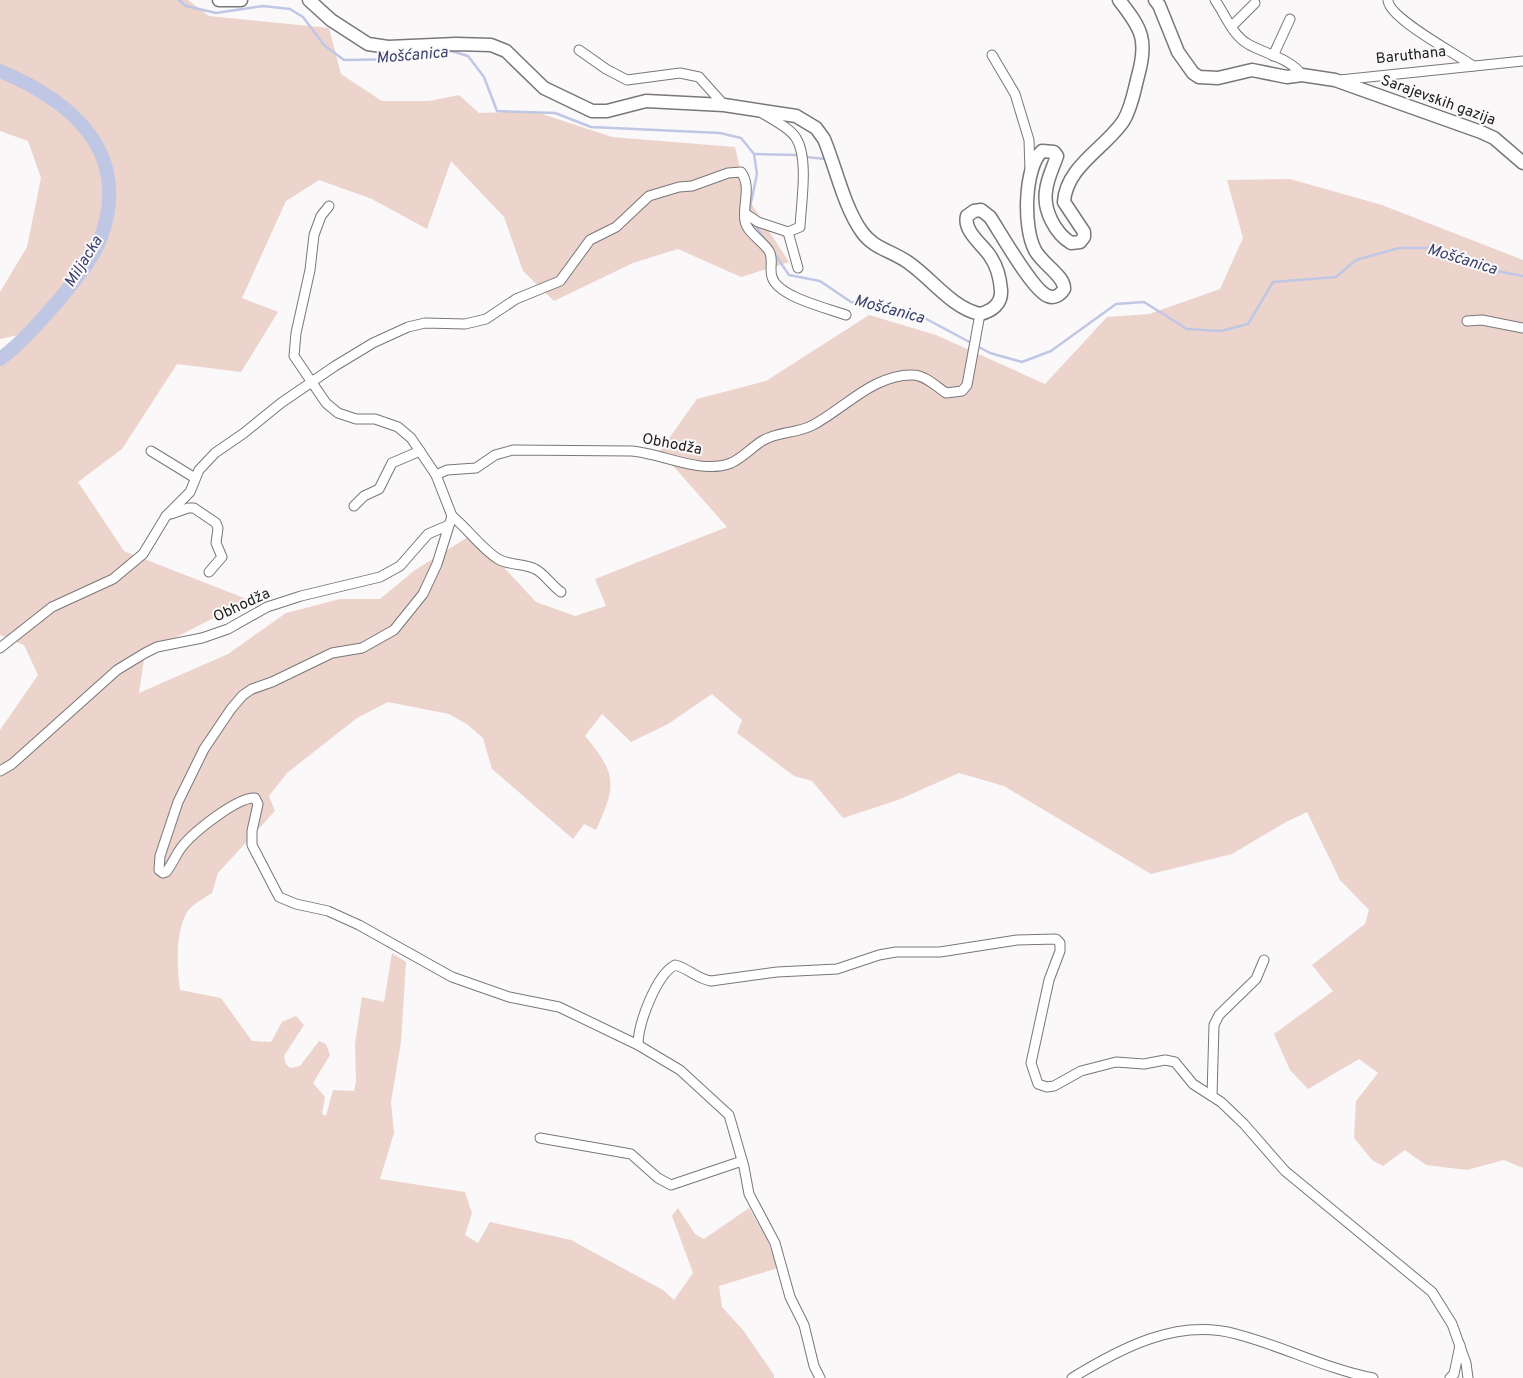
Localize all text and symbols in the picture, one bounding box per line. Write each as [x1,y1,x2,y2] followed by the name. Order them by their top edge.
[375,43,449,69] water label: Mošćanica
[1375,43,1447,69] street label: Baruthana
[1378,71,1498,131] street label: Sarajevskih gazija
[60,232,108,291] water label: Miljacka
[1425,240,1500,280] water label: Mošćanica
[852,291,927,329] water label: Mošćanica
[640,430,704,460] street label: Obhodža
[211,585,273,627] street label: Obhodža

